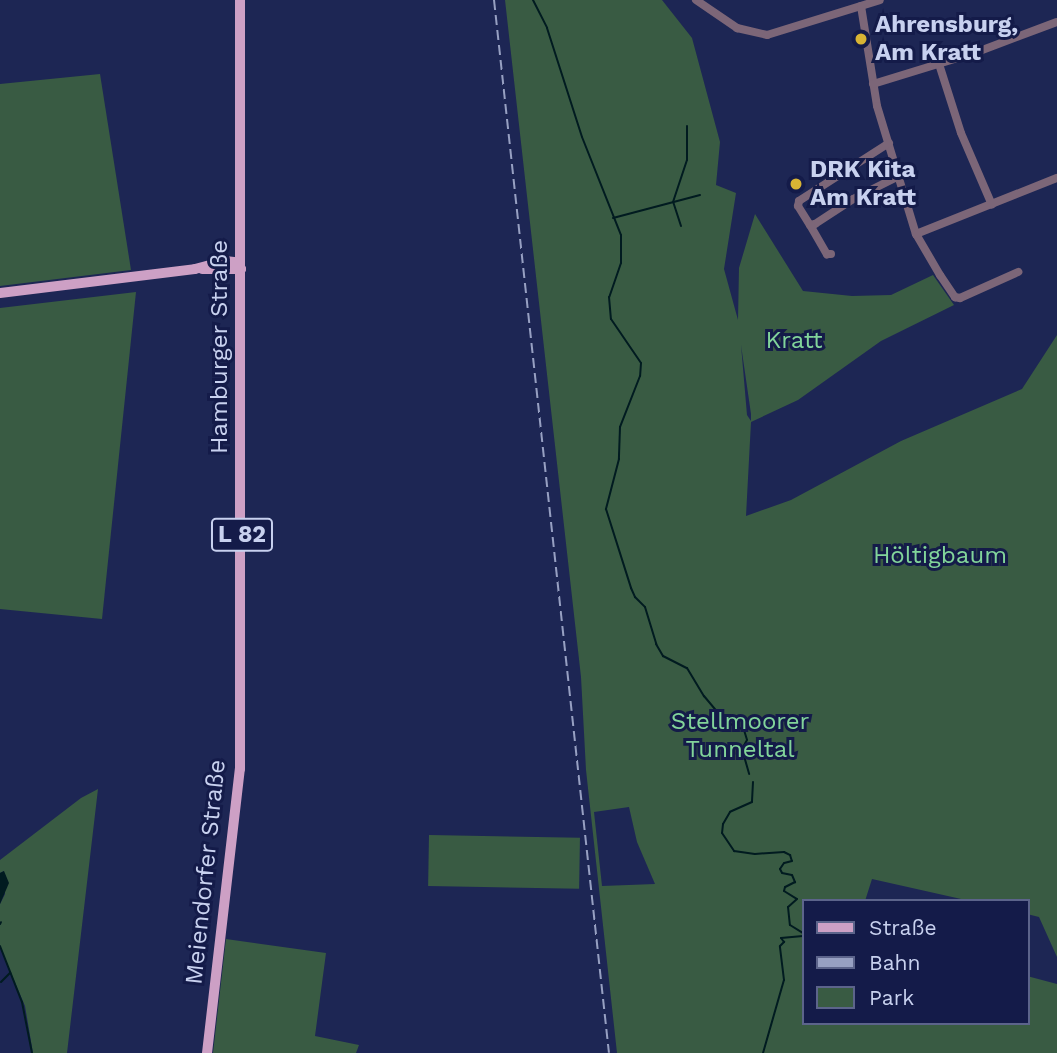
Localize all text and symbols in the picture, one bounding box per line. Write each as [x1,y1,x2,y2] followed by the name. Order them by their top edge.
[875,11,1018,67] place label: Ahrensburg, Am Kratt
[853,31,869,47] marker: Ahrensburg, Am Kratt
[810,156,916,212] place label: DRK Kita Am Kratt
[788,176,804,192] marker: DRK Kita Am Kratt
[206,240,234,454] street label: Hamburger Straße
[766,327,822,355] park label: Kratt
[210,516,274,554] road number: L 82
[873,542,1007,570] park label: Höltigbaum
[671,708,809,764] park label: Stellmoorer Tunneltal
[180,758,232,986] street label: Meiendorfer Straße
[802,899,1029,1025] legend
[869,915,937,940] text: Straße
[869,950,921,975] text: Bahn
[869,985,914,1010] text: Park

